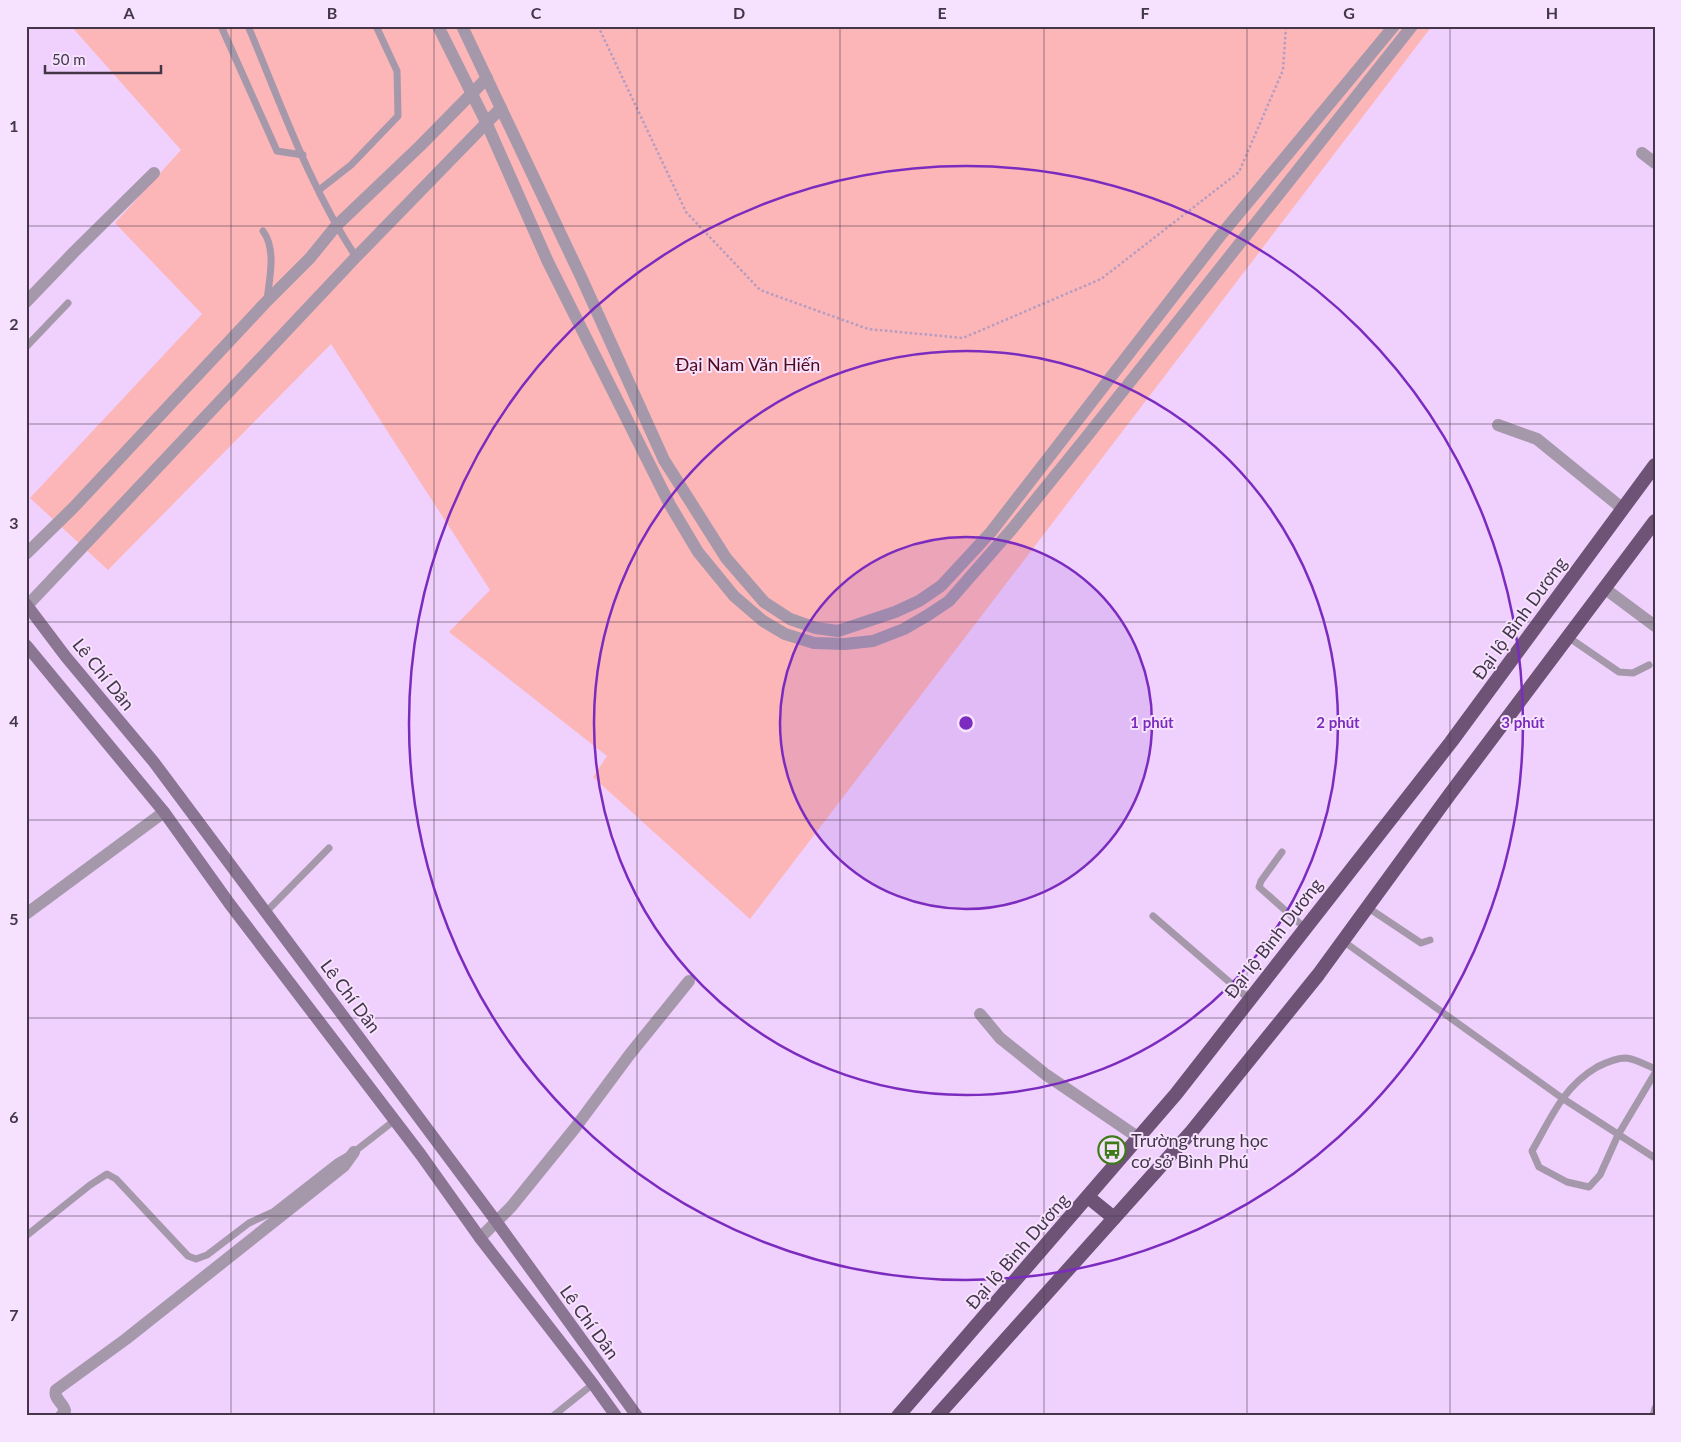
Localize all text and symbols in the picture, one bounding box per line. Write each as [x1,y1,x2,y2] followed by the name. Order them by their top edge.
[122,3,135,22] text: A
[327,3,337,22] text: B
[531,3,542,22] text: C
[733,3,745,22] text: D
[937,3,947,22] text: E
[1140,3,1150,22] text: F
[1343,3,1355,22] text: G
[1546,3,1558,22] text: H
[45,42,161,74] scale bar
[52,50,86,68] text: 50 m
[9,116,19,135] text: 1
[9,314,19,333] text: 2
[676,353,820,375] park label: Đại Nam Văn Hiến
[9,513,19,532] text: 3
[1467,552,1571,684] street label: Đại lộ Bình Dương
[68,634,140,714] street label: Lê Chí Dân
[9,711,19,730] text: 4
[1130,713,1174,731] text: 1 phút
[1316,713,1360,731] text: 2 phút
[1501,713,1545,731] text: 3 phút
[957,714,975,732] centre of rings
[1219,874,1327,1002] street label: Đại lộ Bình Dương
[9,909,19,928] text: 5
[316,955,386,1037] street label: Lê Chí Dân
[9,1107,19,1126] text: 6
[1131,1129,1269,1172] place label: Trường trung học cơ sở Bình Phú
[1097,1135,1127,1165] bus stop icon: Trường trung học cơ sở Bình Phú
[961,1189,1073,1313] street label: Đại lộ Bình Dương
[556,1281,624,1363] street label: Lê Chí Dân
[9,1305,19,1324] text: 7

